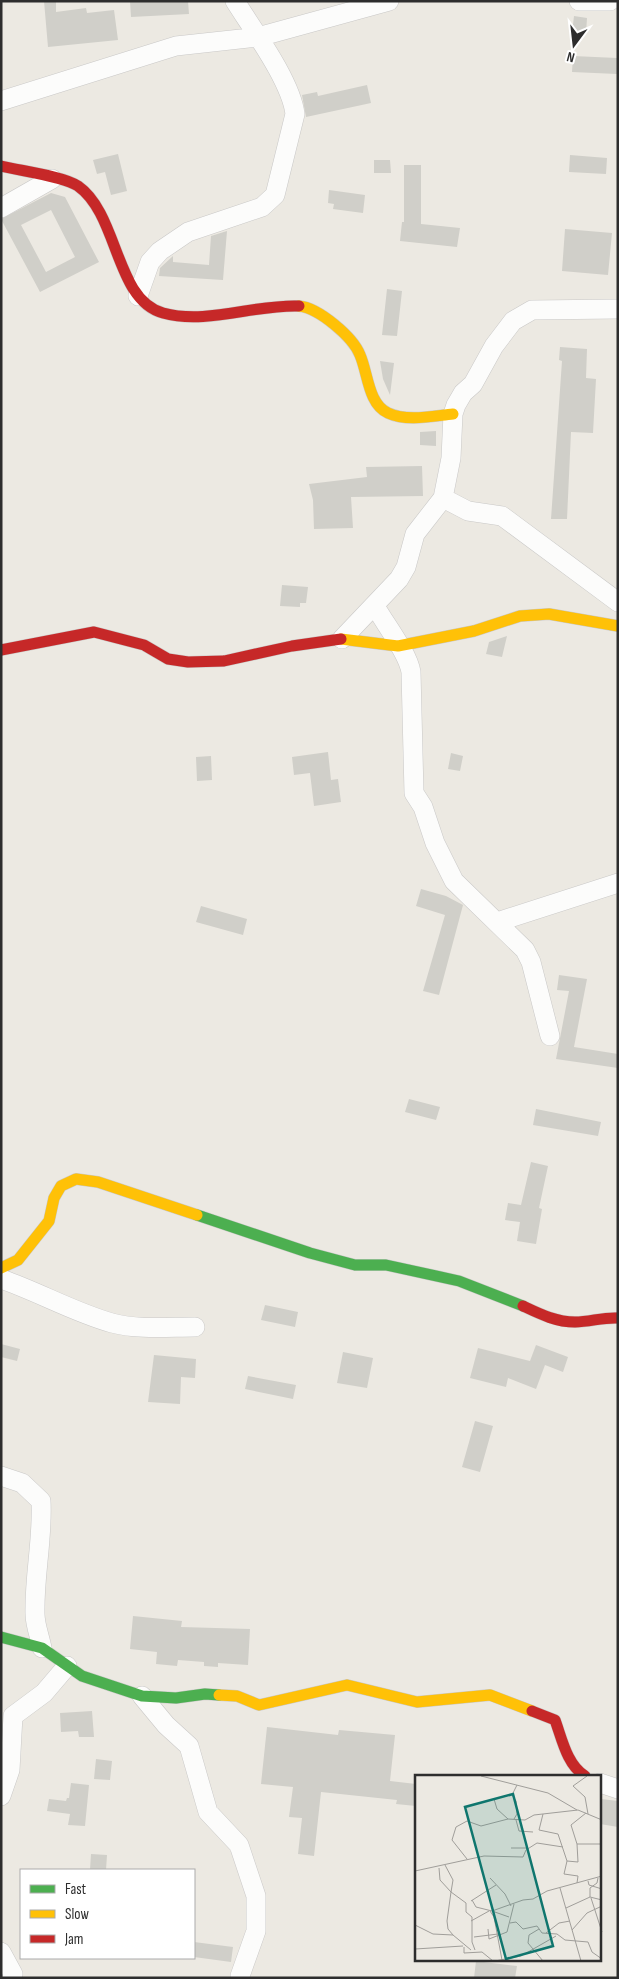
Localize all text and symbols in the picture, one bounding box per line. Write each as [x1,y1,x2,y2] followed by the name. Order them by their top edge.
[549,20,599,70] north arrow
[565,48,577,66] text: N
[415,1775,602,1962] inset map
[20,1869,195,1959] legend
[65,1880,87,1899] text: Fast
[65,1905,89,1924] text: Slow
[64,1930,83,1949] text: Jam

